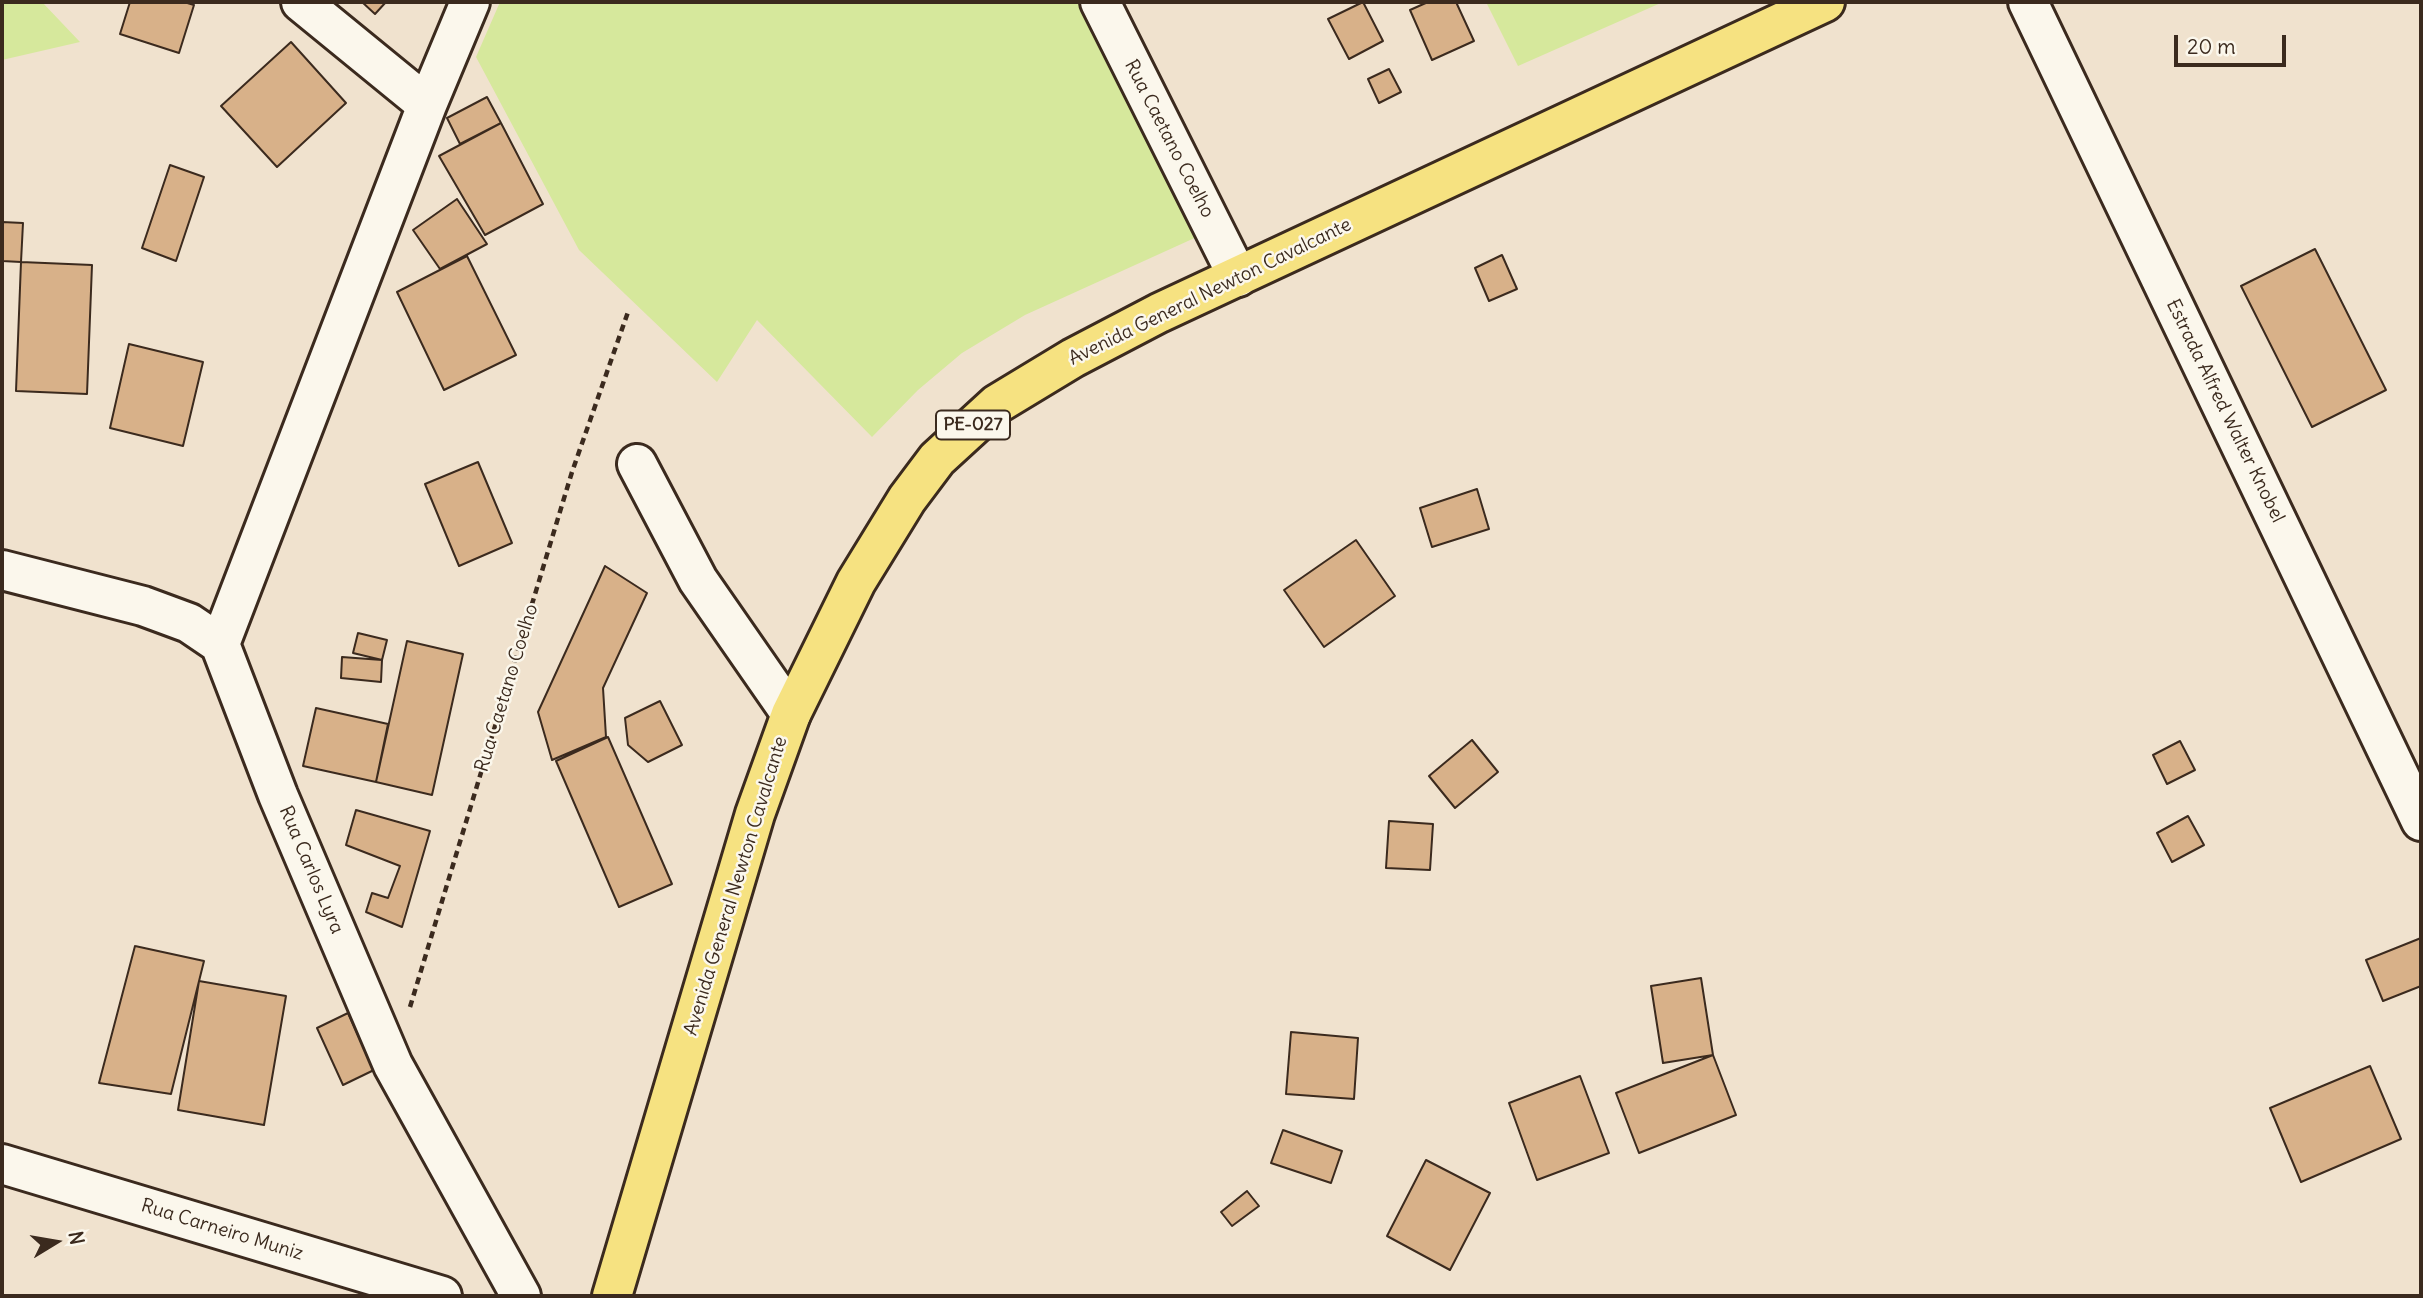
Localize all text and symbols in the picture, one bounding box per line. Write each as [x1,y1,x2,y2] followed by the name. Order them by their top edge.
[2178,21,2290,65] scale bar
[2187,33,2236,60] text: 20 m
[1119,56,1219,222] street label: Rua Caetano Coelho
[1065,213,1355,371] street label: Avenida General Newton Cavalcante
[2161,296,2289,526] street label: Estrada Alfred Walter Knobel
[936,410,1010,440] road number: PE-027
[471,601,543,775] street label: Rua Caetano Coelho
[680,734,792,1038] street label: Avenida General Newton Cavalcante
[274,803,348,937] street label: Rua Carlos Lyra
[138,1194,306,1266] street label: Rua Carneiro Muniz
[21,1207,91,1277] north arrow
[64,1229,90,1247] text: N

